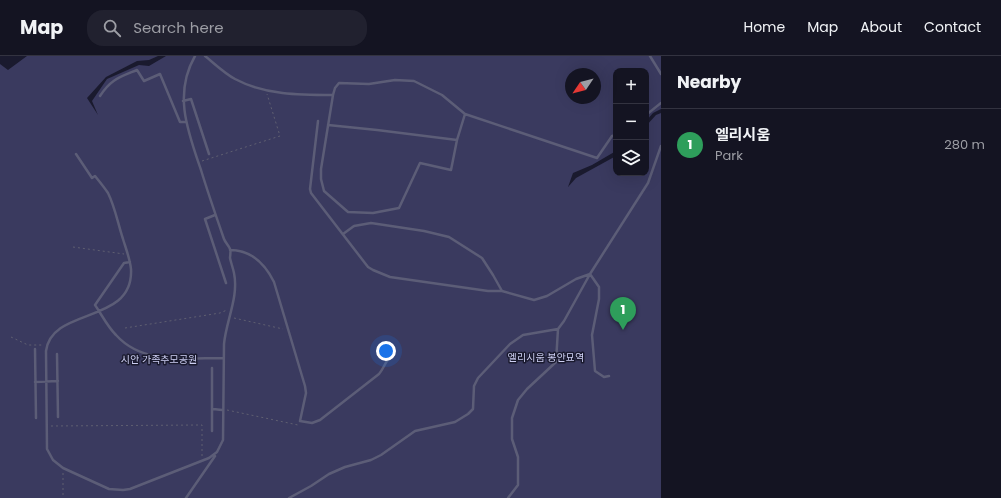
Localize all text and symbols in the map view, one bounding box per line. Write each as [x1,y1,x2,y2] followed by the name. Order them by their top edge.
[87,10,367,46] search box
[20,14,63,41] text: Map
[101,17,123,39] icon: search
[133,17,224,38] text: Search here
[743,17,785,37] text: Home
[807,17,838,37] text: Map
[860,17,902,37] text: About
[924,17,981,37] text: Contact
[565,68,601,104] north arrow
[613,68,649,176] map controls
[613,68,649,104] button: +
[677,70,741,94] text: Nearby
[613,104,649,140] button: −
[715,124,770,145] text: 엘리시움
[688,135,692,154] text: 1
[944,135,985,154] text: 280 m
[613,140,649,176] button: layers
[715,146,743,165] text: Park
[610,297,636,330] pin: 1
[376,341,396,361] your location
[508,350,584,365] park label: 엘리시움 봉안묘역
[121,352,197,367] park label: 시안 가족추모공원

